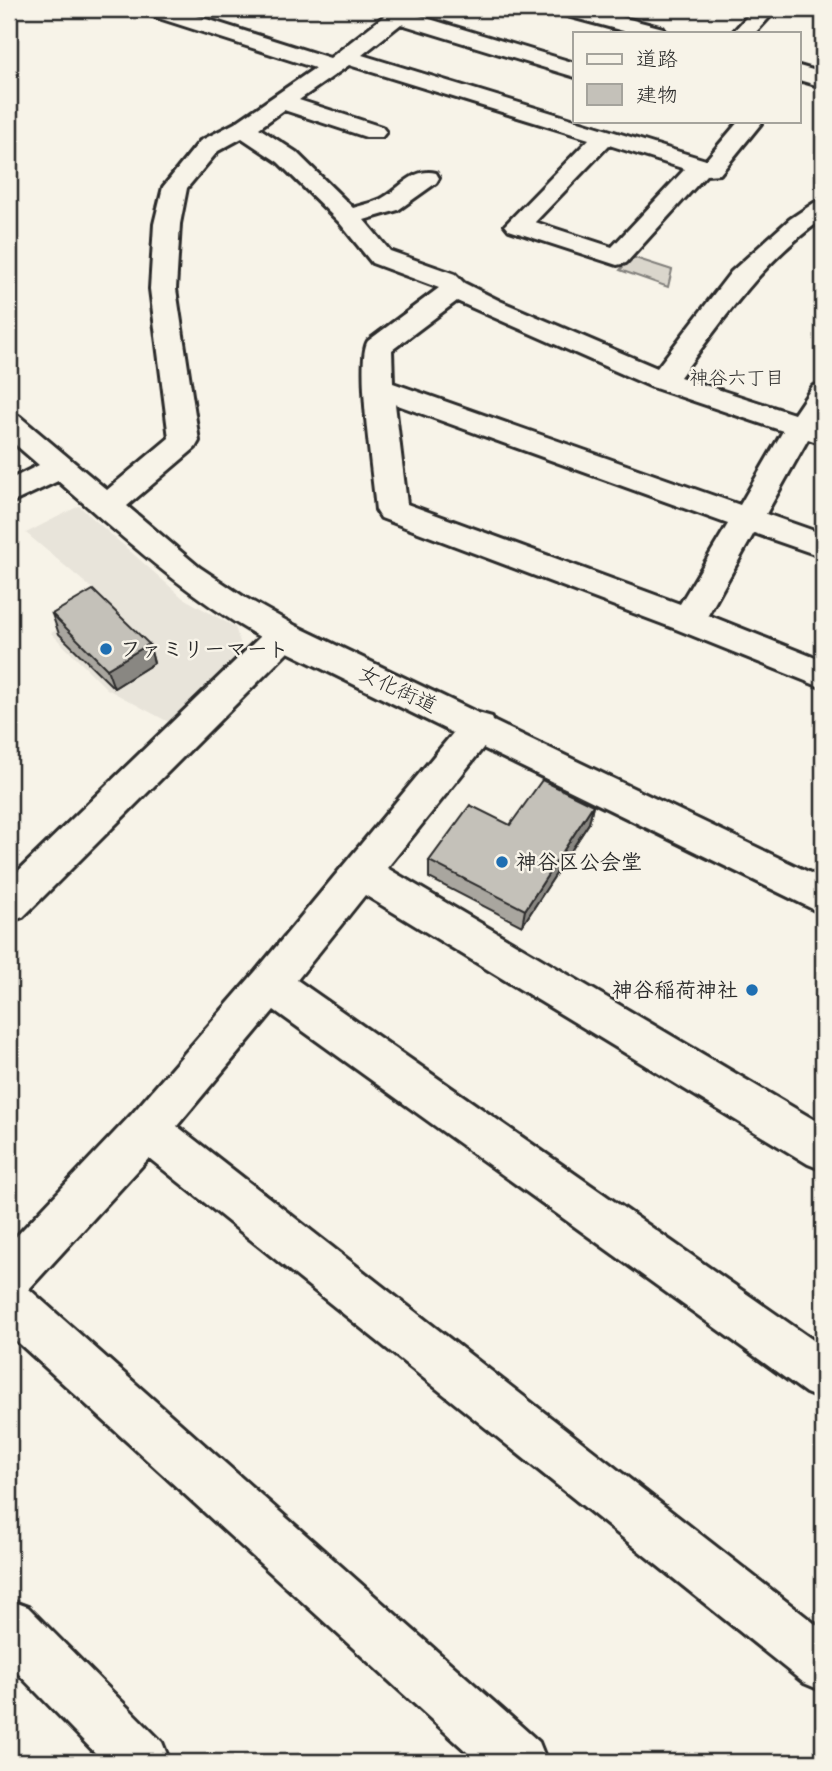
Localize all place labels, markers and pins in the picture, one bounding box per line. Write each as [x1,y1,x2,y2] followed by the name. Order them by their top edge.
[120,637,289,662] place label: ファミリーマート
[98,641,114,657] marker: ファミリーマート
[516,850,642,875] place label: 神谷区公会堂
[494,854,510,870] marker: 神谷区公会堂
[612,978,738,1003] place label: 神谷稲荷神社
[744,982,760,998] marker: 神谷稲荷神社

